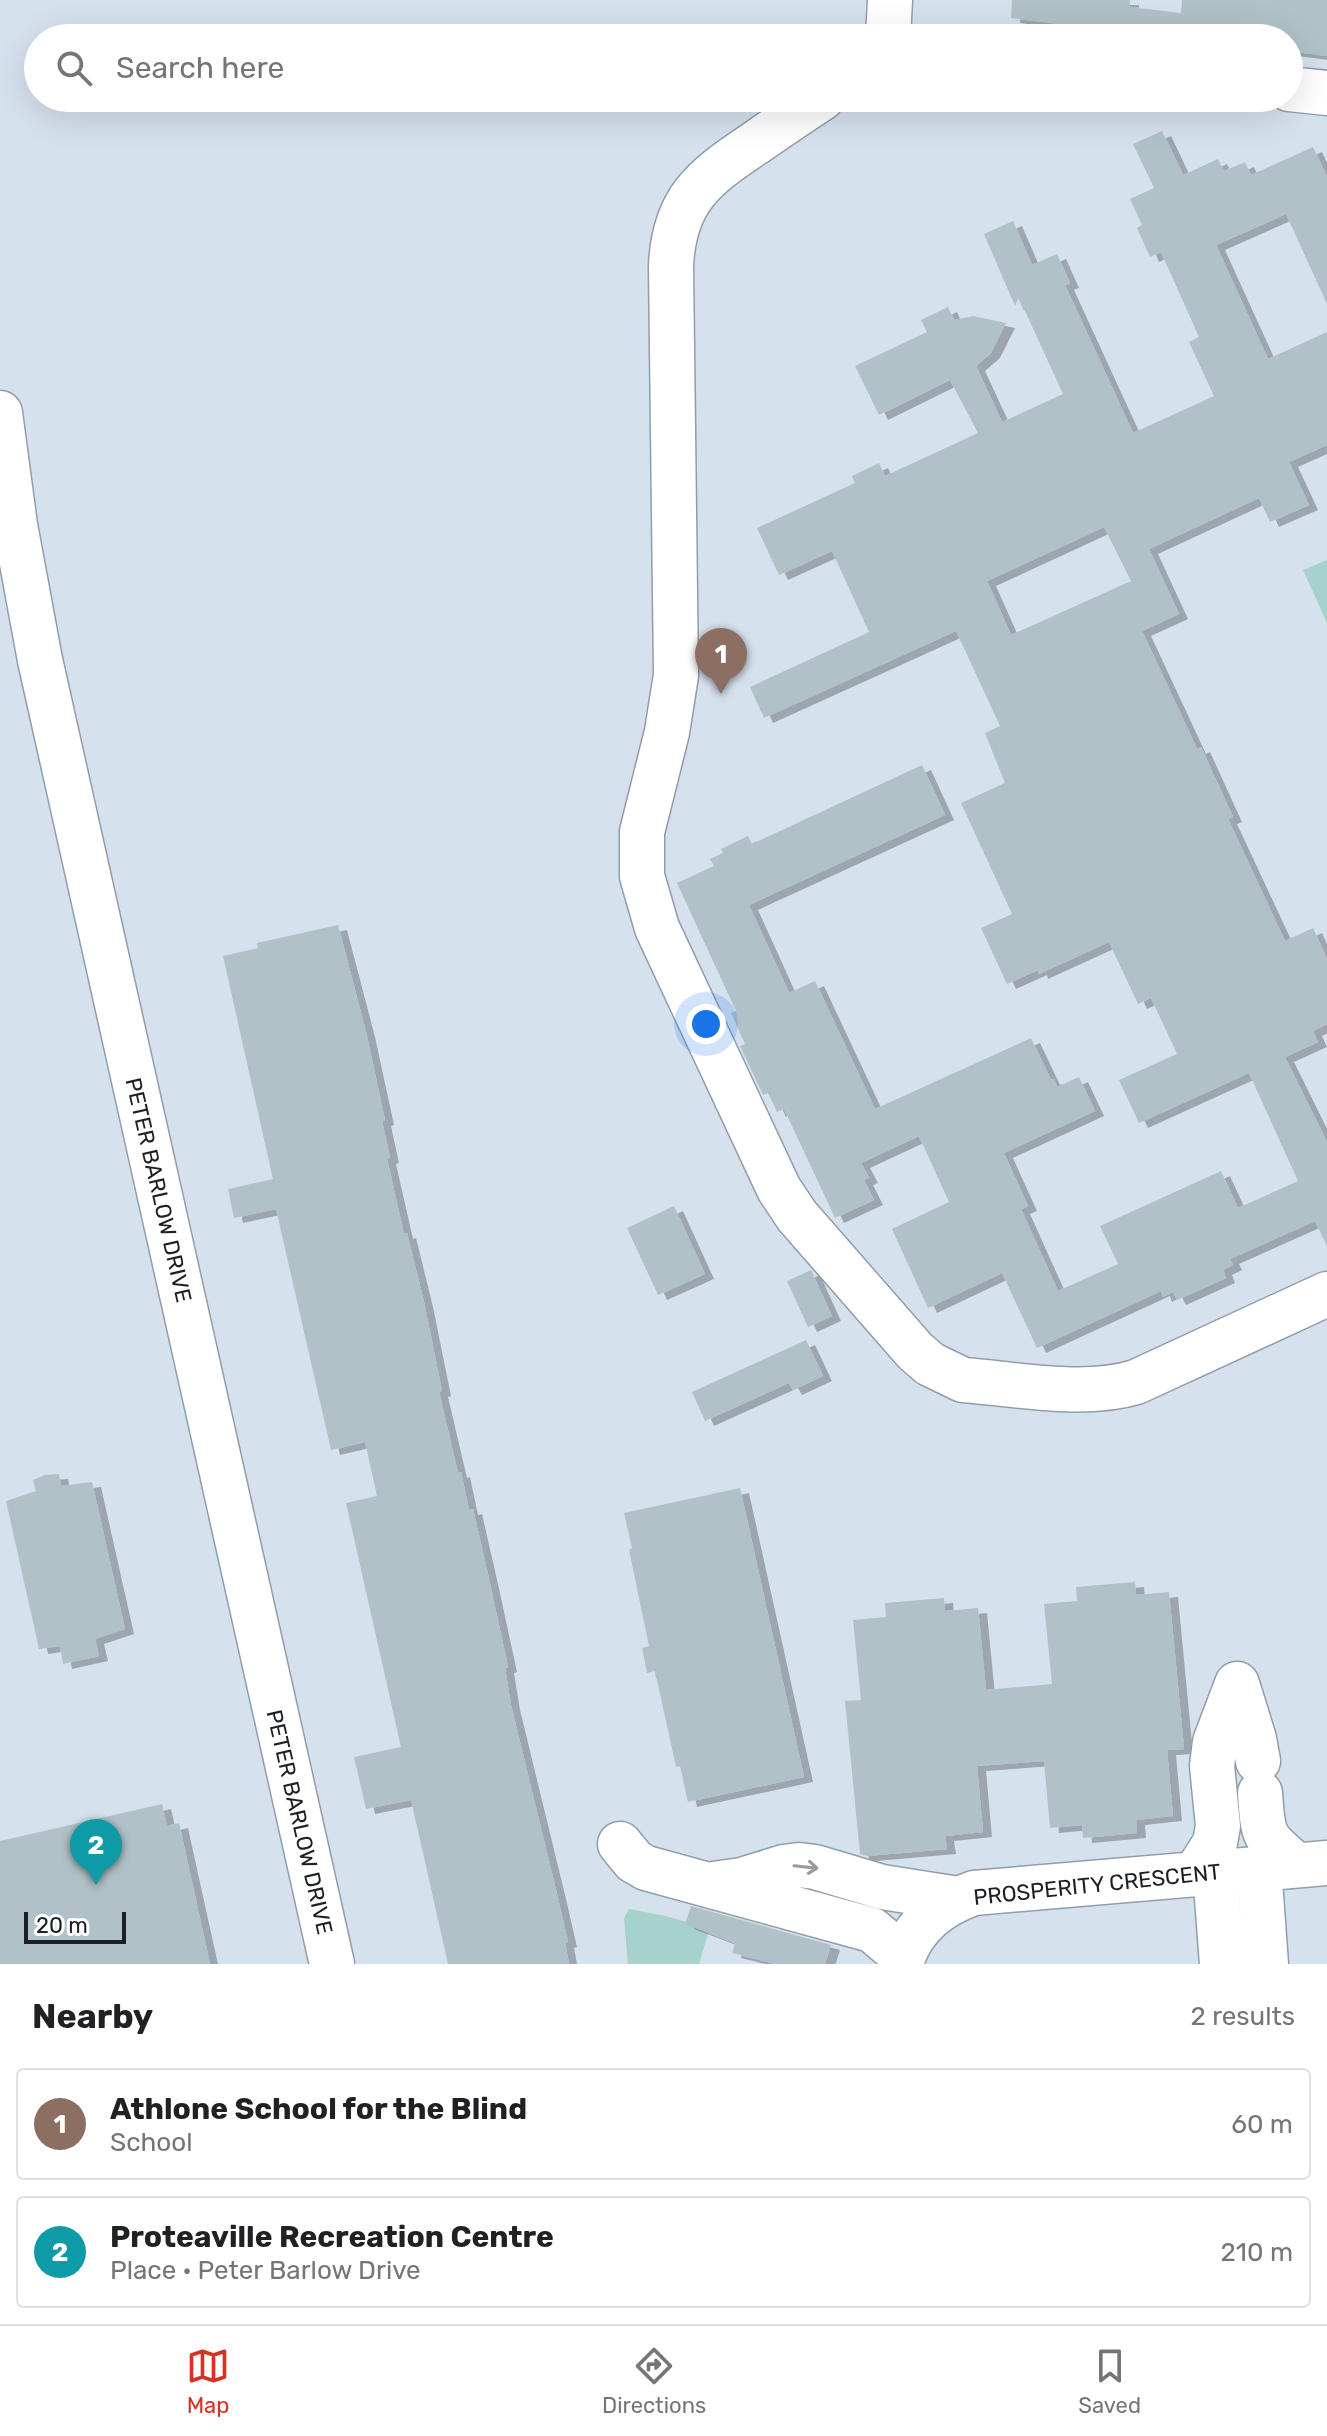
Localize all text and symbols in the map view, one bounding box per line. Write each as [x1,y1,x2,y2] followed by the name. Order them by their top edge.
[24,24,1303,112] search box
[52,46,96,90] icon: search
[116,50,284,86] text: Search here
[695,628,747,694] pin: 1
[686,1004,726,1044] your location
[120,1075,198,1305] street label: PETER BARLOW DRIVE
[261,1707,339,1937] street label: PETER BARLOW DRIVE
[70,1819,122,1885] pin: 2
[972,1858,1222,1911] street label: PROSPERITY CRESCENT
[792,1860,819,1875] one-way arrow
[24,1908,126,1944] scale bar
[36,1912,88,1939] text: 20 m
[32,1996,153,2037] text: Nearby
[1191,2001,1295,2032] text: 2 results
[110,2091,527,2127] text: Athlone School for the Blind
[54,2109,66,2140] text: 1
[1231,2109,1293,2140] text: 60 m
[110,2127,193,2158] text: School
[110,2219,554,2255] text: Proteaville Recreation Centre
[52,2237,68,2268] text: 2
[1221,2237,1293,2268] text: 210 m
[110,2255,421,2286] text: Place · Peter Barlow Drive
[186,2344,230,2419] tab: Map
[602,2344,706,2419] tab: Directions
[1078,2344,1141,2419] tab: Saved

